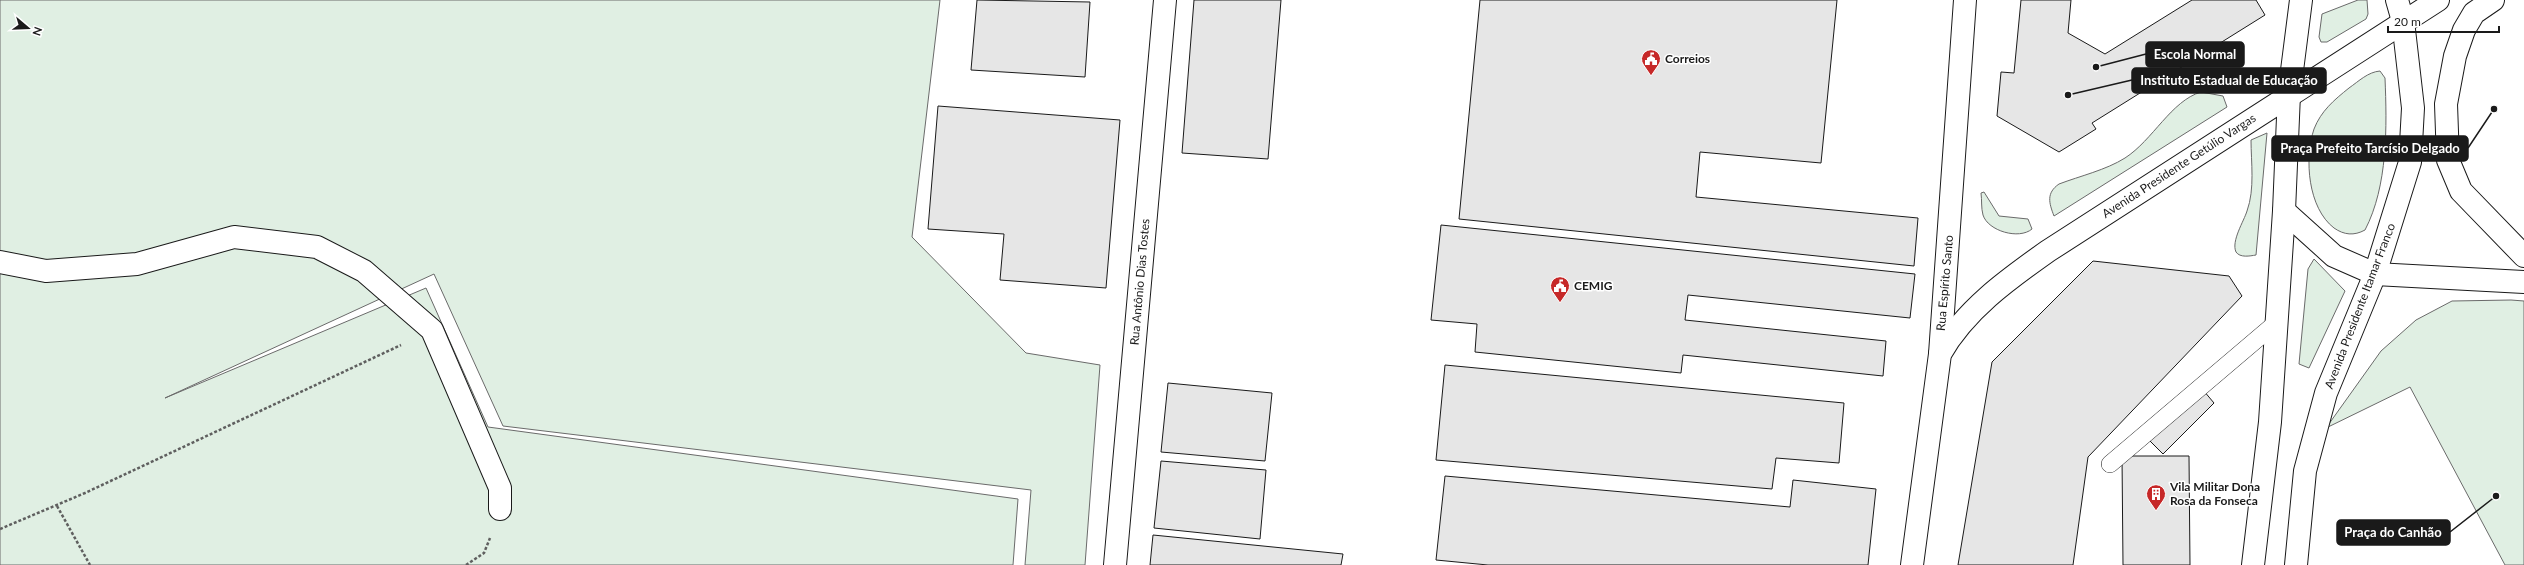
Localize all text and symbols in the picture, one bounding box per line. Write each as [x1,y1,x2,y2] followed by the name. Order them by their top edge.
[8,8,48,48] north arrow
[2388,8,2499,34] scale bar
[2394,14,2421,29] text: 20 m
[30,25,45,38] text: N
[2146,42,2244,67] callout: Escola Normal
[2154,46,2236,62] text: Escola Normal
[1640,48,1662,76] public building icon: Correios
[1665,51,1710,66] place label: Correios
[2132,68,2326,93] callout: Instituto Estadual de Educação
[2140,72,2318,88] text: Instituto Estadual de Educação
[2099,110,2258,221] street label: Avenida Presidente Getúlio Vargas
[2272,136,2468,161] callout: Praça Prefeito Tarcísio Delgado
[2280,140,2460,156] text: Praça Prefeito Tarcísio Delgado
[1126,218,1153,346] street label: Rua Antônio Dias Tostes
[2321,221,2398,391] street label: Avenida Presidente Itamar Franco
[1933,234,1956,331] street label: Rua Espírito Santo
[1549,275,1571,303] public building icon: CEMIG
[1574,278,1613,293] place label: CEMIG
[2169,479,2260,508] place label: Vila Militar Dona Rosa da Fonseca
[2145,483,2167,511] building icon: Vila Militar Dona Rosa da Fonseca
[2337,520,2450,545] callout: Praça do Canhão
[2344,524,2442,540] text: Praça do Canhão

